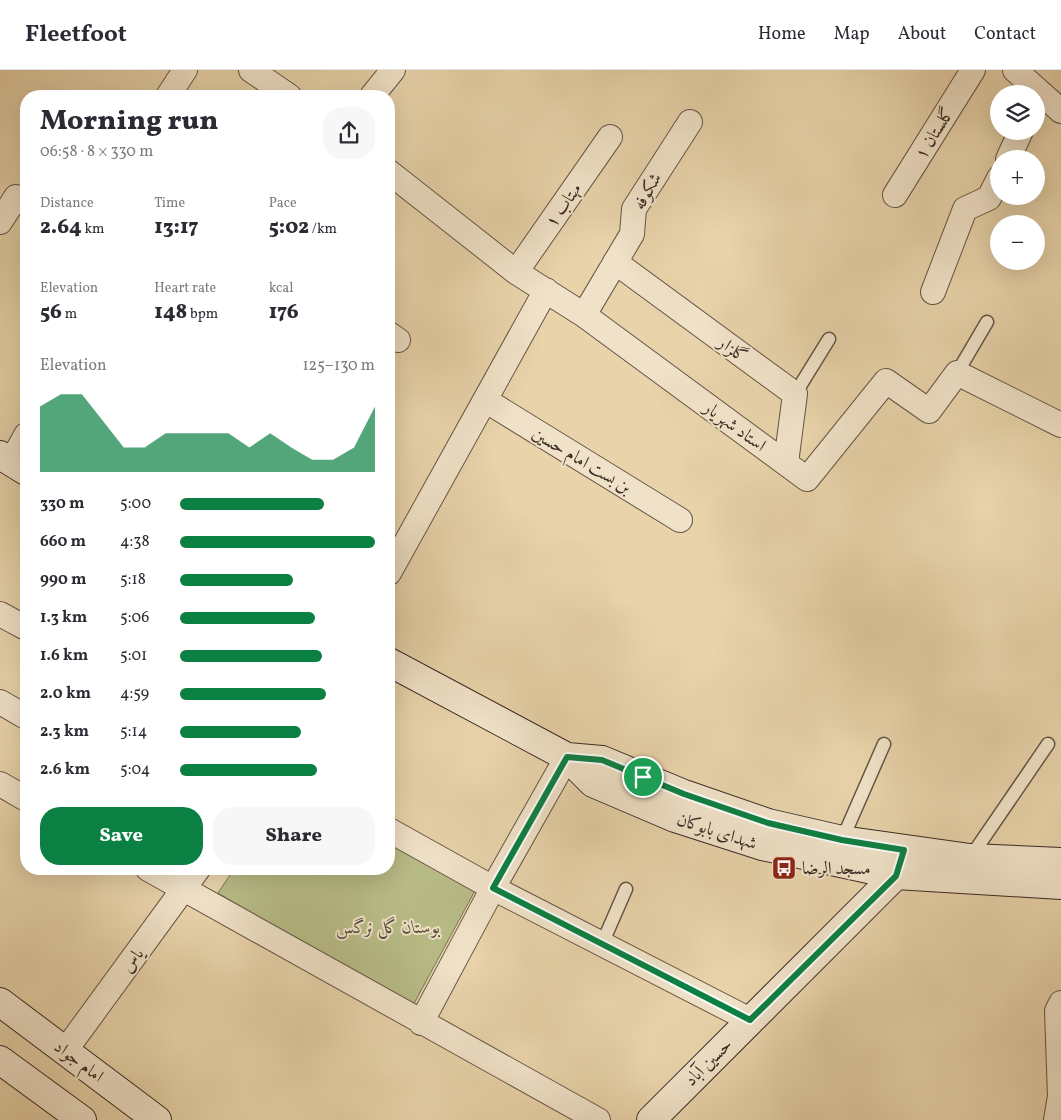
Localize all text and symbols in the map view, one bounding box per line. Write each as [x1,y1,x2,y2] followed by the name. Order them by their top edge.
[25,18,127,52] text: Fleetfoot
[758,22,806,47] text: Home
[834,22,870,47] text: Map
[898,22,946,47] text: About
[974,22,1036,47] text: Contact
[990,85,1045,270] map controls
[990,85,1045,140] button: layers
[40,102,218,141] text: Morning run
[910,103,961,165] street label: گلستان ۱
[323,107,375,159] button: share
[40,141,153,163] text: 06:58 · 8 × 330 m
[990,150,1045,205] button: +
[628,169,669,215] street label: شکوفه
[540,179,589,233] street label: مهتاب ۱
[40,194,94,213] text: Distance
[154,194,185,213] text: Time
[269,194,297,213] text: Pace
[40,213,82,242] text: 2.64
[154,213,198,242] text: 13:17
[269,213,309,242] text: 5:02
[990,215,1045,270] button: −
[82,220,104,239] text: km
[309,220,337,239] text: /km
[40,279,98,298] text: Elevation
[154,279,216,298] text: Heart rate
[269,279,294,298] text: kcal
[40,298,62,327] text: 56
[154,298,187,327] text: 148
[269,298,299,327] text: 176
[62,305,77,324] text: m
[187,305,218,324] text: bpm
[710,330,752,370] street label: گلزار
[40,355,107,377] text: Elevation
[302,355,375,377] text: 125–130 m
[696,395,771,459] street label: استاد شهریار
[526,422,636,503] street label: بن بست امام حسین
[40,493,85,515] text: 330 m
[120,493,151,515] text: 5:00
[40,531,86,553] text: 660 m
[120,531,150,553] text: 4:38
[40,569,86,591] text: 990 m
[120,569,146,591] text: 5:18
[40,607,87,629] text: 1.3 km
[120,607,149,629] text: 5:06
[40,645,88,667] text: 1.6 km
[120,645,147,667] text: 5:01
[40,683,91,705] text: 2.0 km
[120,683,149,705] text: 4:59
[40,721,89,743] text: 2.3 km
[120,721,147,743] text: 5:14
[622,756,664,798] pin
[40,759,90,781] text: 2.6 km
[120,759,150,781] text: 5:04
[629,763,657,791] icon: arrive
[40,807,203,865] button: Save
[213,807,375,865] button: Share
[673,808,760,857] street label: شهدای بابوکان
[771,855,797,881] bus stop icon: مسجد الرضا
[802,857,871,882] place label: مسجد الرضا
[336,916,441,941] park label: بوستان گل نرگس
[116,942,152,979] street label: یاس
[679,1033,739,1093] street label: حسین آباد
[47,1035,108,1091] street label: امام جواد

